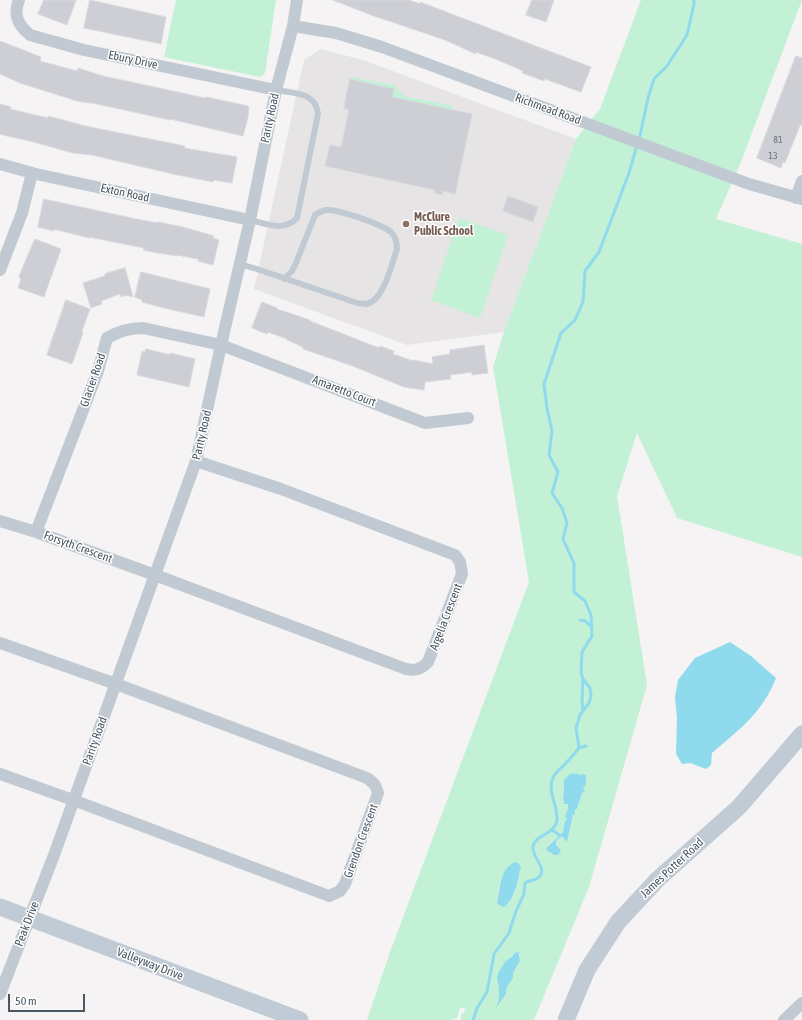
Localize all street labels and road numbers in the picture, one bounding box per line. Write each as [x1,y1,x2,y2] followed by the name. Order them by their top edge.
[107,48,159,72] street label: Ebury Drive
[513,90,583,128] street label: Richmead Road
[258,92,282,144] street label: Parity Road
[99,181,151,205] street label: Exton Road
[77,351,109,409] street label: Glacier Road
[310,372,378,410] street label: Amaretto Court
[189,409,215,461] street label: Parity Road
[42,528,114,566] street label: Forsyth Crescent
[427,582,465,652] street label: Argelia Crescent
[80,715,110,767] street label: Parity Road
[341,802,381,880] street label: Grendon Crescent
[637,835,707,901] street label: James Potter Road
[12,899,42,949] street label: Peak Drive
[115,945,185,983] street label: Valleyway Drive

